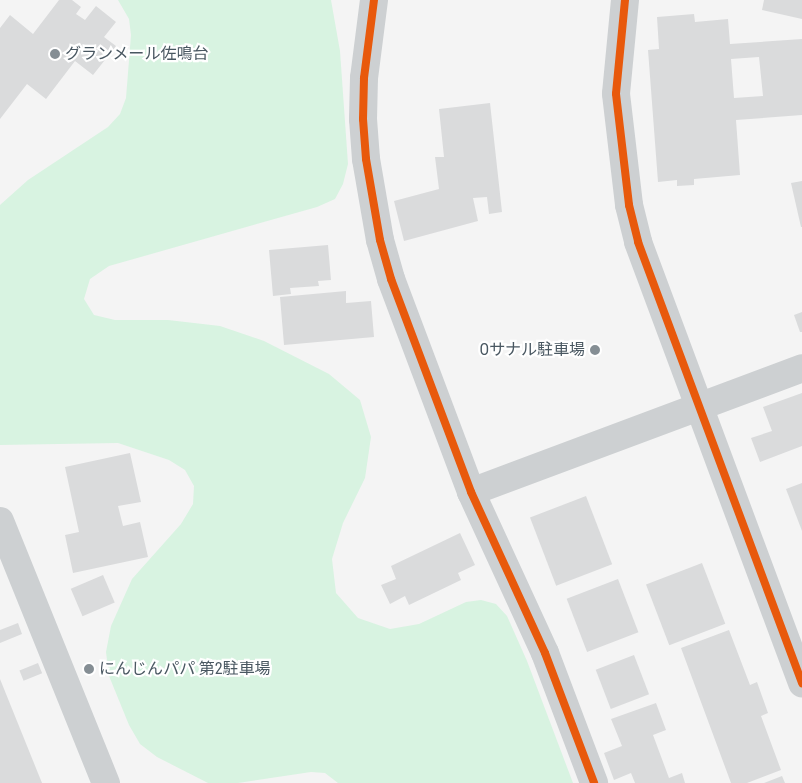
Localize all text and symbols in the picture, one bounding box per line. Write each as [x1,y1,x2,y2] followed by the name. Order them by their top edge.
[65,44,209,64] place label: グランメール佐鳴台
[49,48,61,60] marker: グランメール佐鳴台
[479,340,585,360] place label: Oサナル駐車場
[589,344,601,356] marker: Oサナル駐車場
[99,659,271,679] place label: にんじんパパ 第2駐車場
[83,663,95,675] marker: にんじんパパ 第2駐車場

